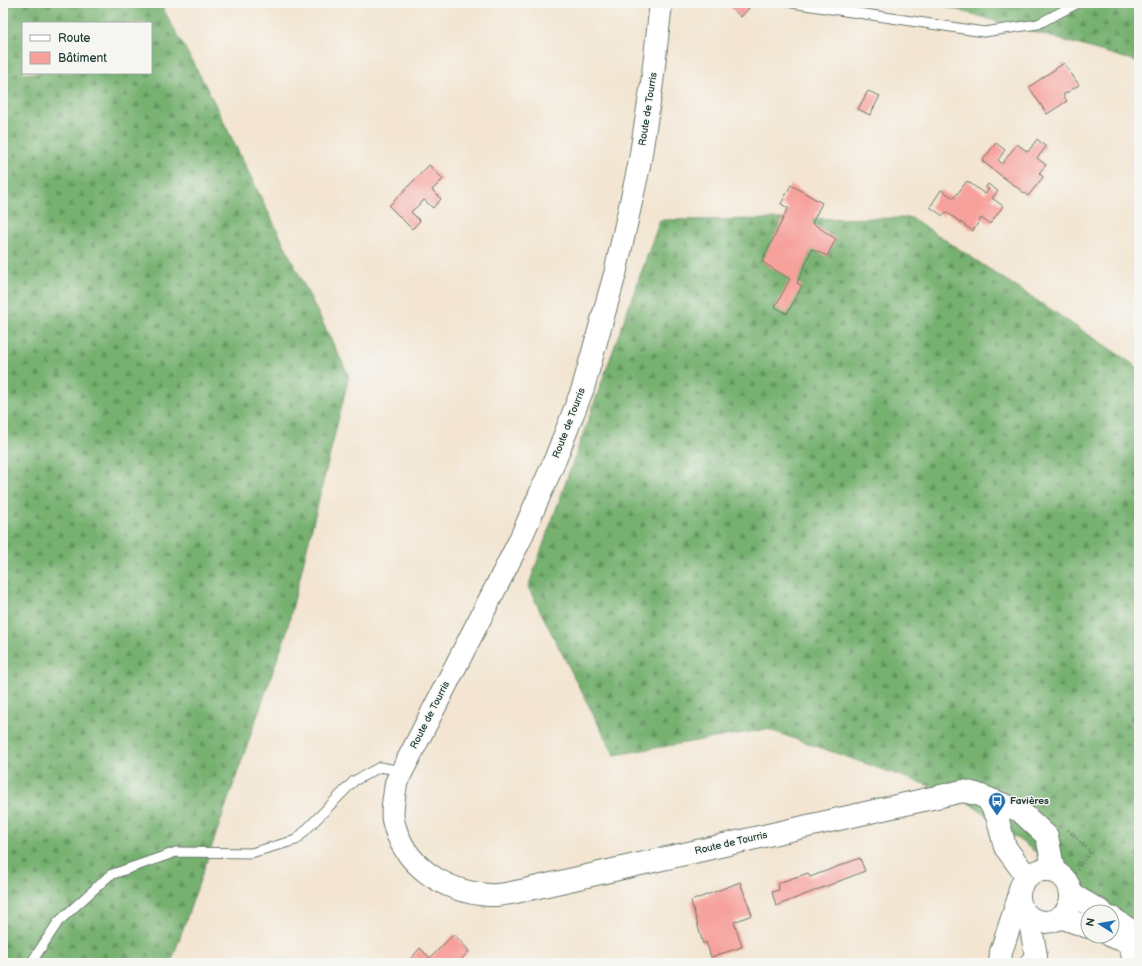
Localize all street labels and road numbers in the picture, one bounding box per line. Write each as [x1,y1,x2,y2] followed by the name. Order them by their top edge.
[636,71,660,147] street label: Route de Tourris
[550,386,588,460] street label: Route de Tourris
[408,679,452,751] street label: Route de Tourris
[693,829,769,857] street label: Route de Tourris

